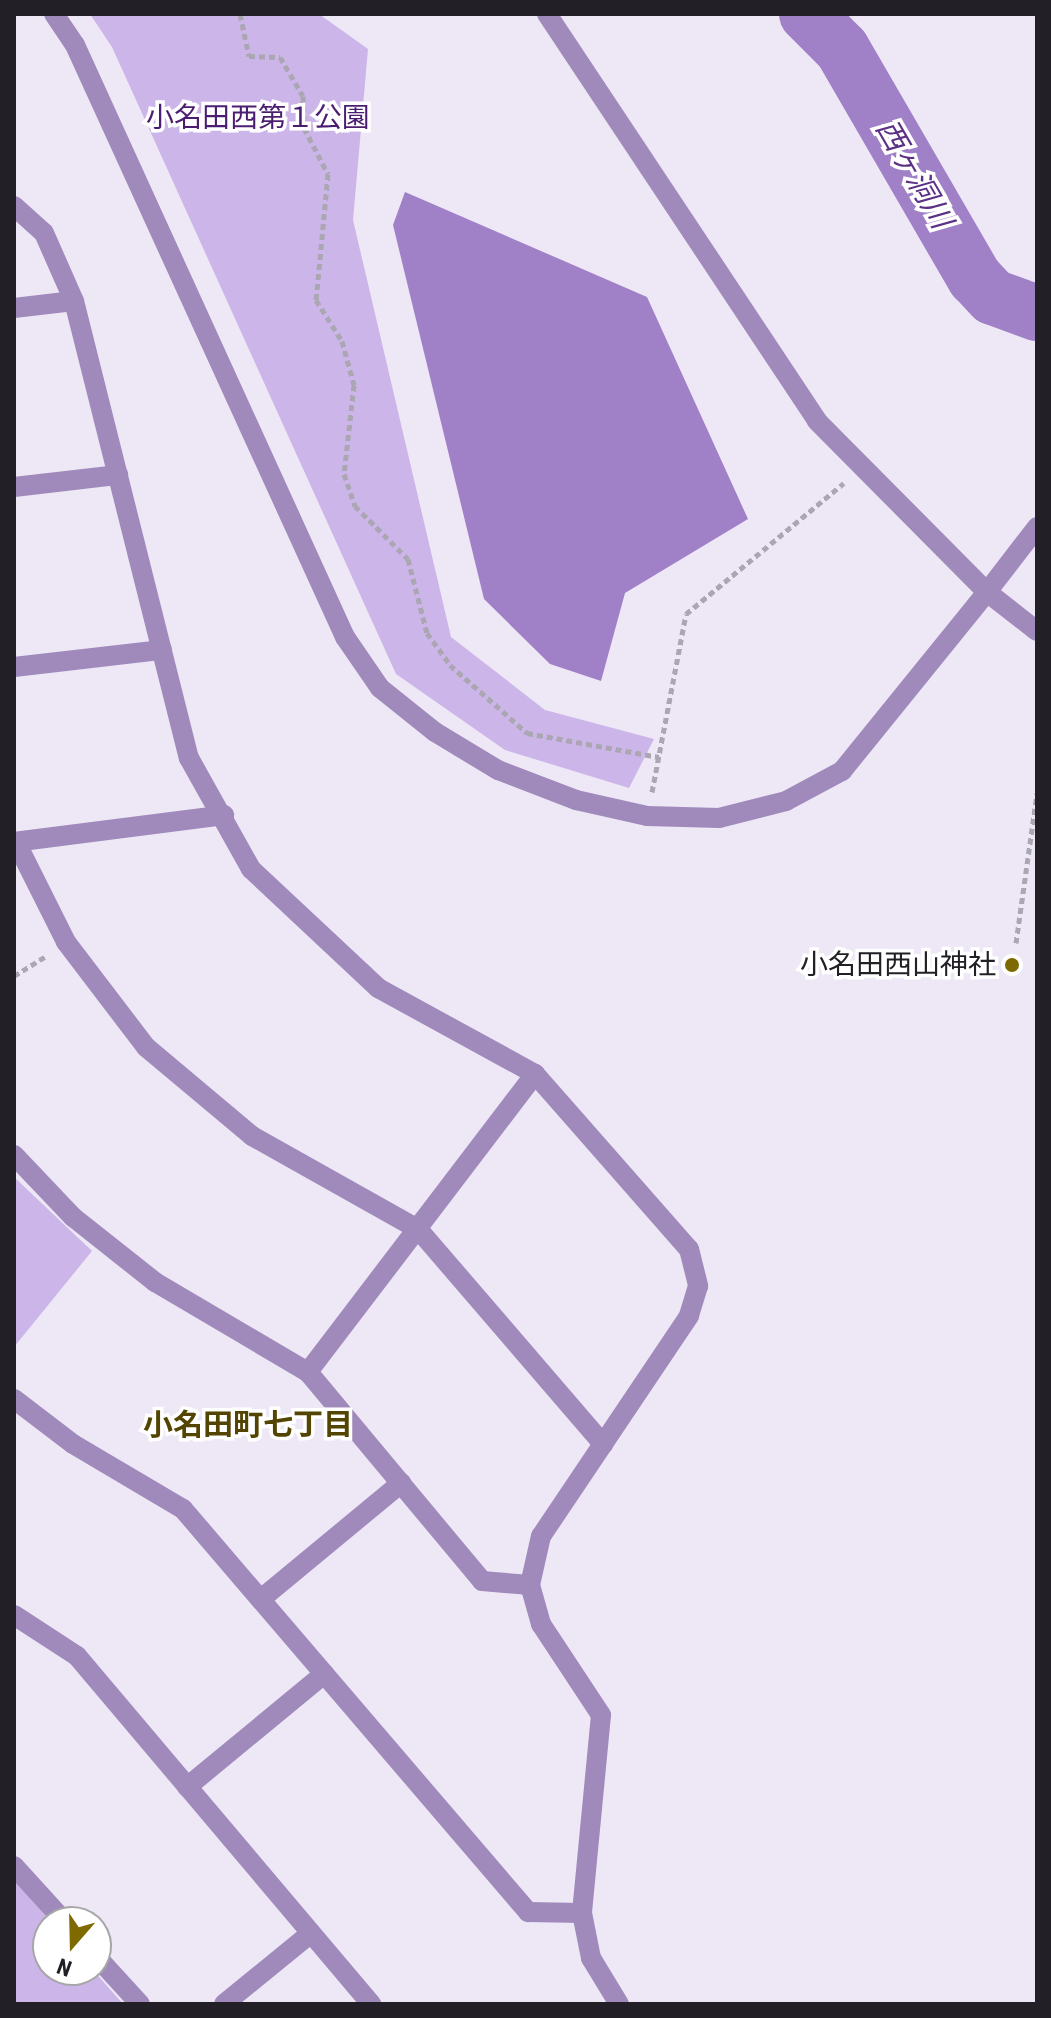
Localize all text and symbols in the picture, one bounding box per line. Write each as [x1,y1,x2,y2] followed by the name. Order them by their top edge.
[146,101,370,135] park label: 小名田西第１公園
[868,113,960,235] water label: 西ヶ洞川
[800,948,996,982] place label: 小名田西山神社
[1003,956,1021,974] marker: 小名田西山神社
[143,1407,353,1443] district label: 小名田町七丁目
[32,1906,112,1986] north arrow
[54,1953,75,1981] text: N

